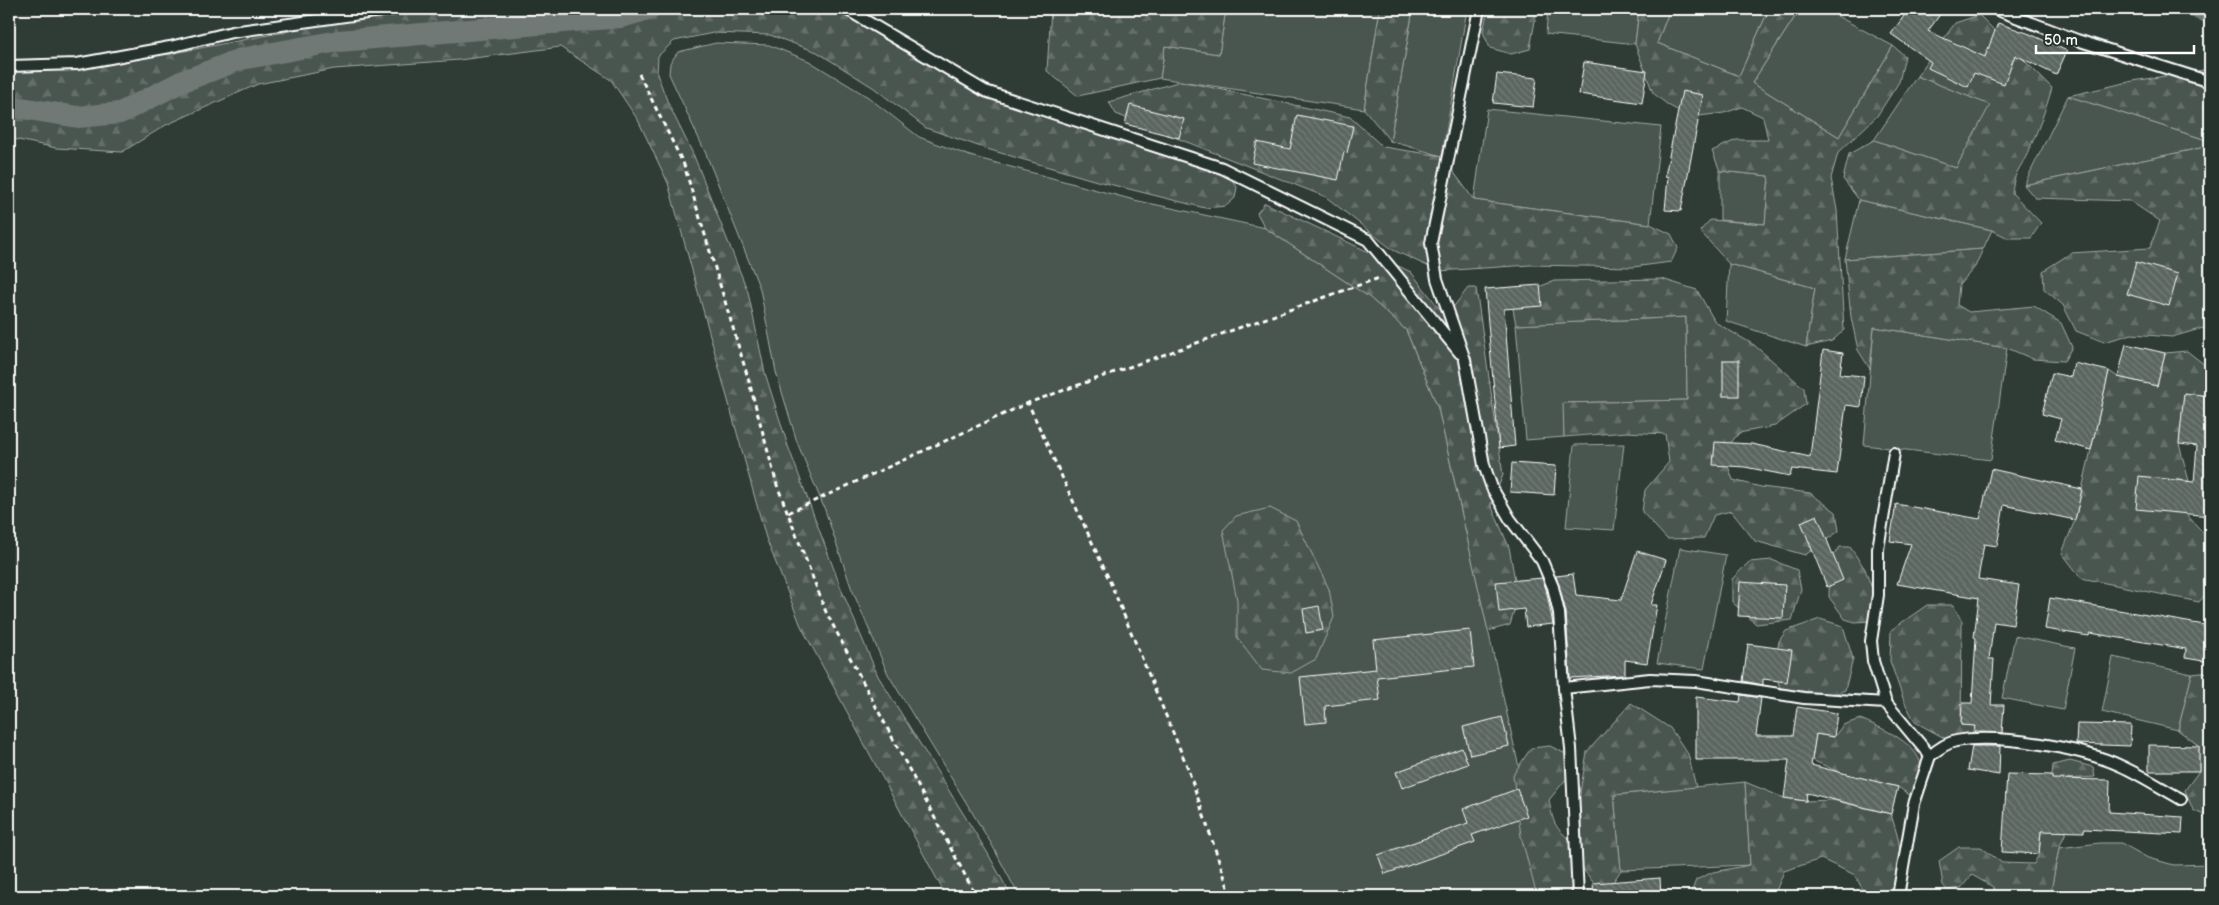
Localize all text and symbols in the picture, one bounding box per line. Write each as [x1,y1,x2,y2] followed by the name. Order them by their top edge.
[2036,22,2194,54] scale bar
[2044,31,2078,50] text: 50 m

